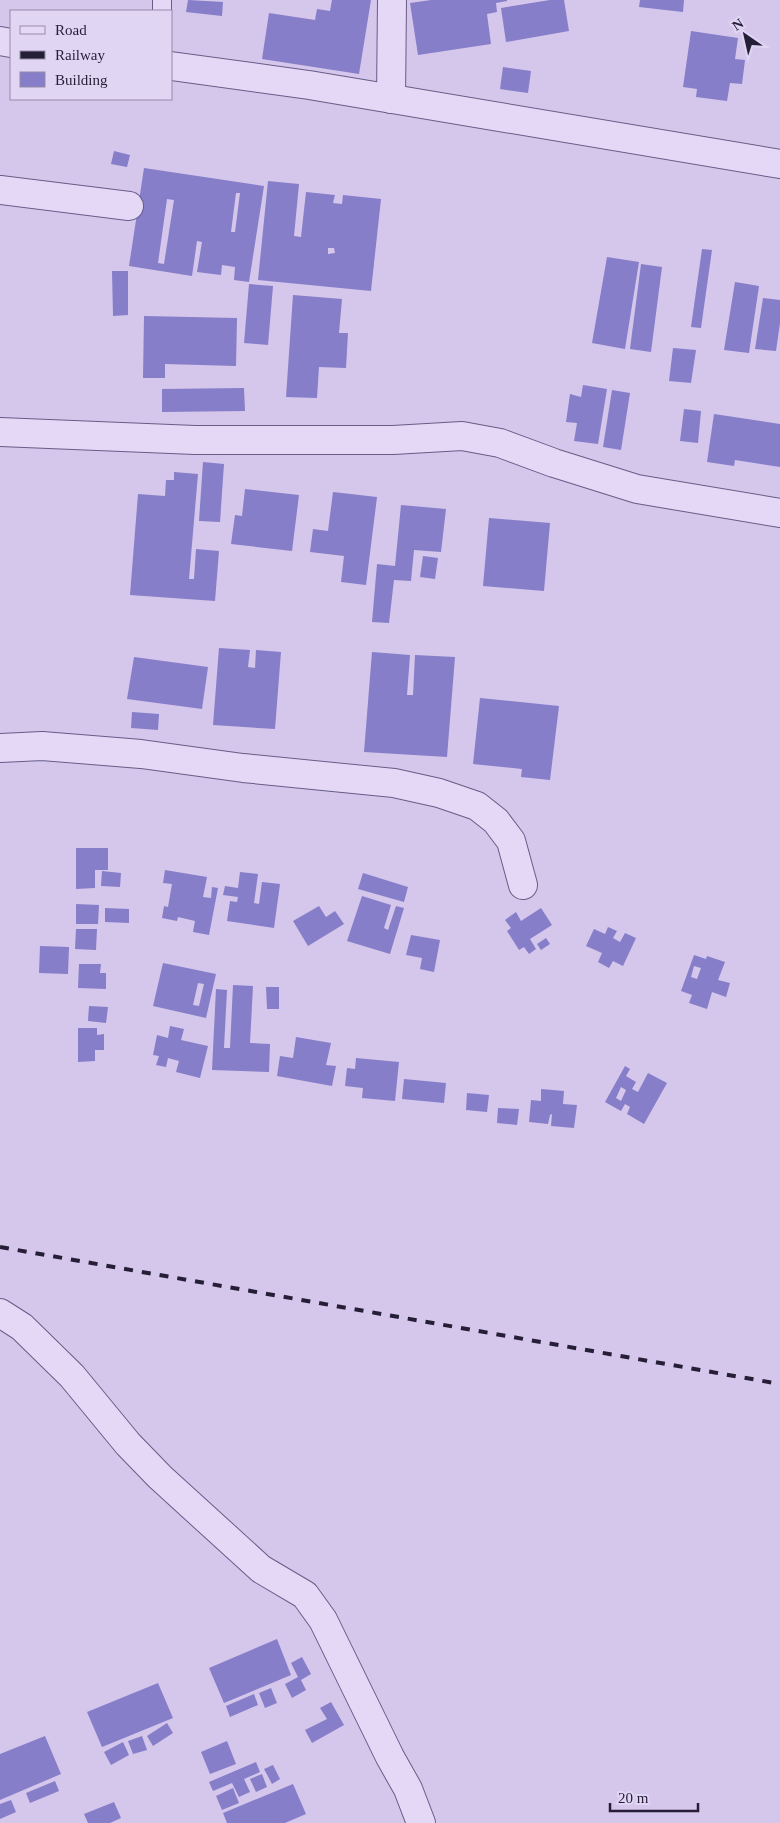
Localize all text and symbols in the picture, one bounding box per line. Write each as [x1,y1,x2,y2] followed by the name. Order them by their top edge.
[10,10,172,100] legend
[720,10,770,60] north arrow
[730,16,746,34] text: N
[55,22,87,38] text: Road
[55,47,105,63] text: Railway
[55,72,108,88] text: Building
[610,1780,698,1812] scale bar
[618,1790,649,1806] text: 20 m

